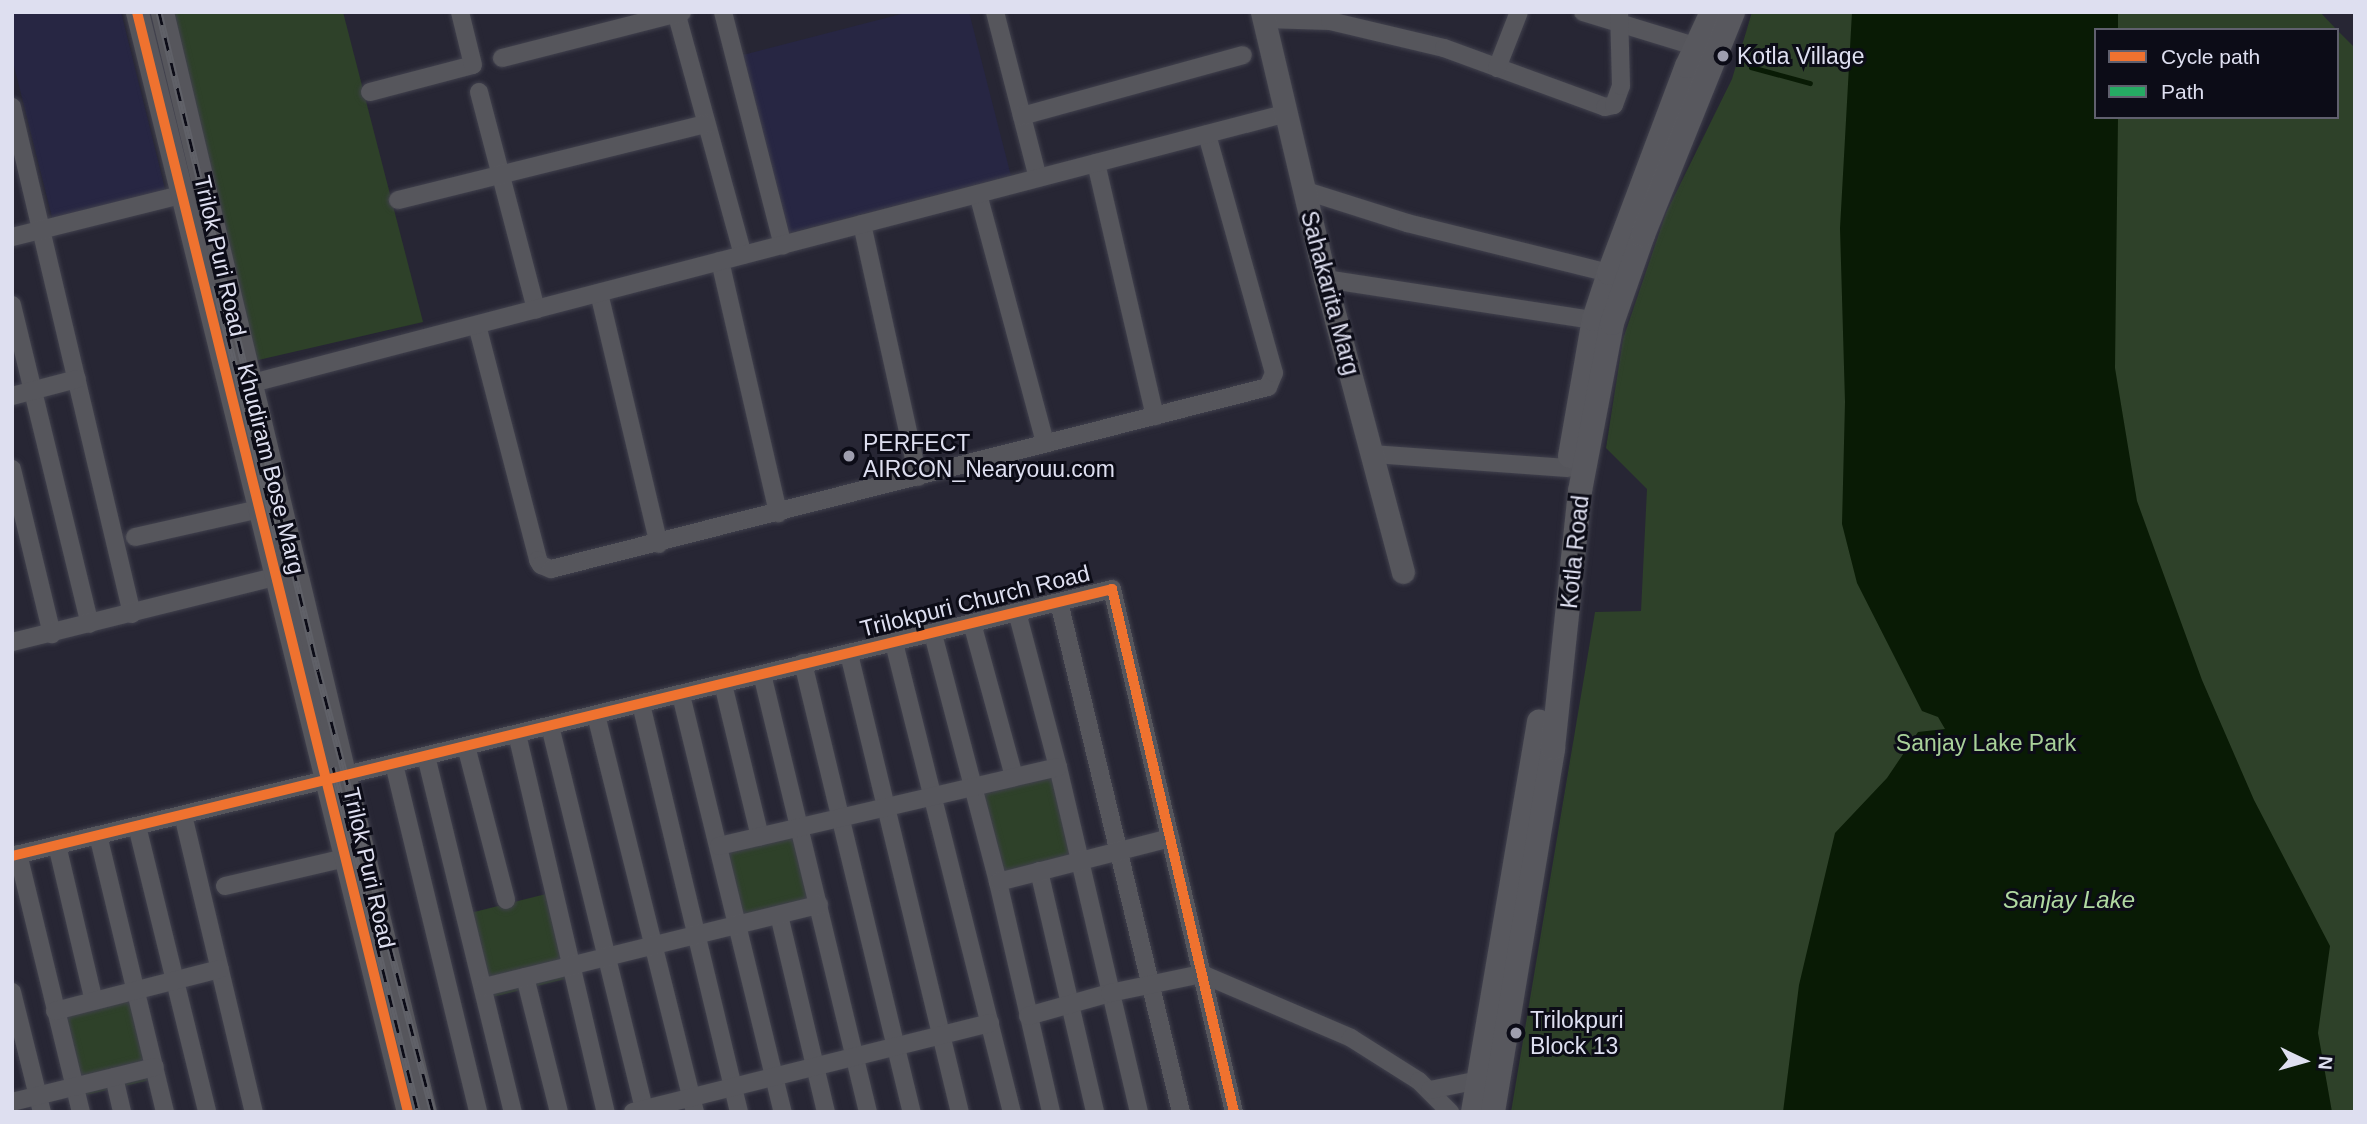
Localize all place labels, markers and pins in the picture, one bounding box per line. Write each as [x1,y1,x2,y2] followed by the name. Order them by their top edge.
[1737,42,1864,70] place label: Kotla Village
[1715,48,1731,64] marker: Kotla Village
[863,429,1115,483] place label: PERFECT AIRCON_Nearyouu.com
[841,448,857,464] marker: PERFECT AIRCON_Nearyouu.com
[1530,1006,1624,1060] place label: Trilokpuri Block 13
[1508,1025,1524,1041] marker: Trilokpuri Block 13

